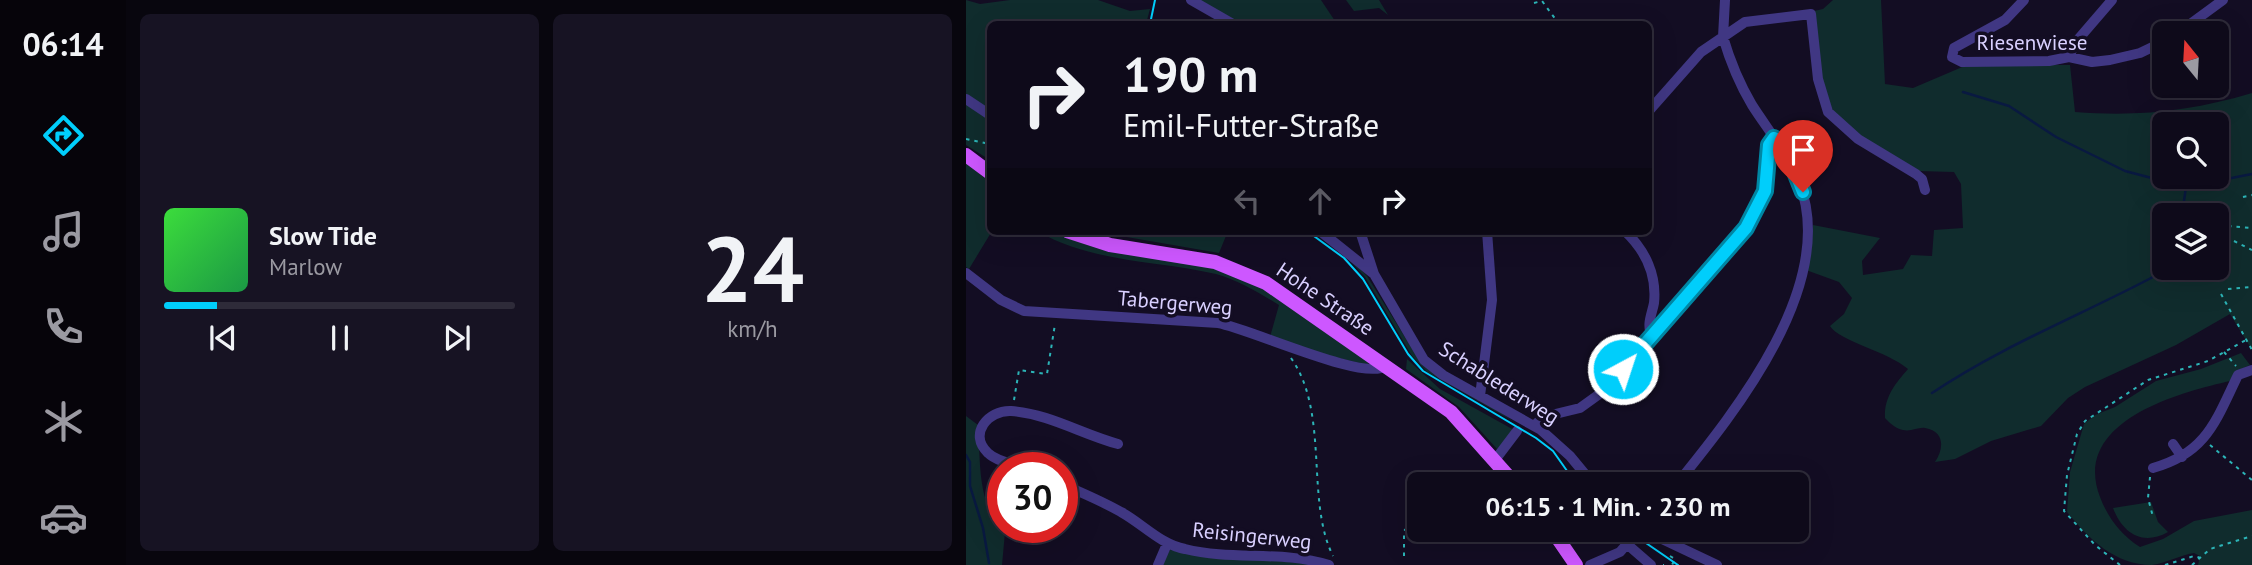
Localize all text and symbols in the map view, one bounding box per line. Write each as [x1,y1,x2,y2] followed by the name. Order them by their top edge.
[2152,21,2230,98] north arrow
[2152,21,2229,280] map controls
[22,23,104,65] text: 06:14
[1976,29,2088,56] street label: Riesenwiese
[1123,42,1258,106] text: 190 m
[1008,49,1099,140] icon: right
[1123,104,1379,146] text: Emil-Futter-Straße
[39,111,88,160] icon: directions
[2152,112,2229,189] button: search
[1773,120,1833,192] pin
[1784,131,1822,169] icon: arrive
[1228,182,1266,220] icon: left
[1301,182,1339,220] icon: ahead
[1374,182,1412,220] icon: right
[2152,203,2229,280] button: layers
[39,207,88,256] icon: music
[701,209,804,327] text: 24
[269,219,377,252] text: Slow Tide
[269,252,342,281] text: Marlow
[1271,256,1379,341] street label: Hohe Straße
[1117,284,1234,321] street label: Tabergerweg
[39,302,88,351] icon: phone
[727,314,778,343] text: km/h
[204,319,242,357] icon: previous
[321,319,359,357] icon: pause
[438,319,476,357] icon: next
[1586,332,1660,406] position arrow
[1434,335,1564,430] street label: Schablederweg
[39,397,88,446] icon: climate
[987,452,1078,543] speed limit sign: 30
[1485,490,1731,523] text: 06:15 · 1 Min. · 230 m
[39,493,88,542] icon: car
[1191,516,1313,555] street label: Reisingerweg

